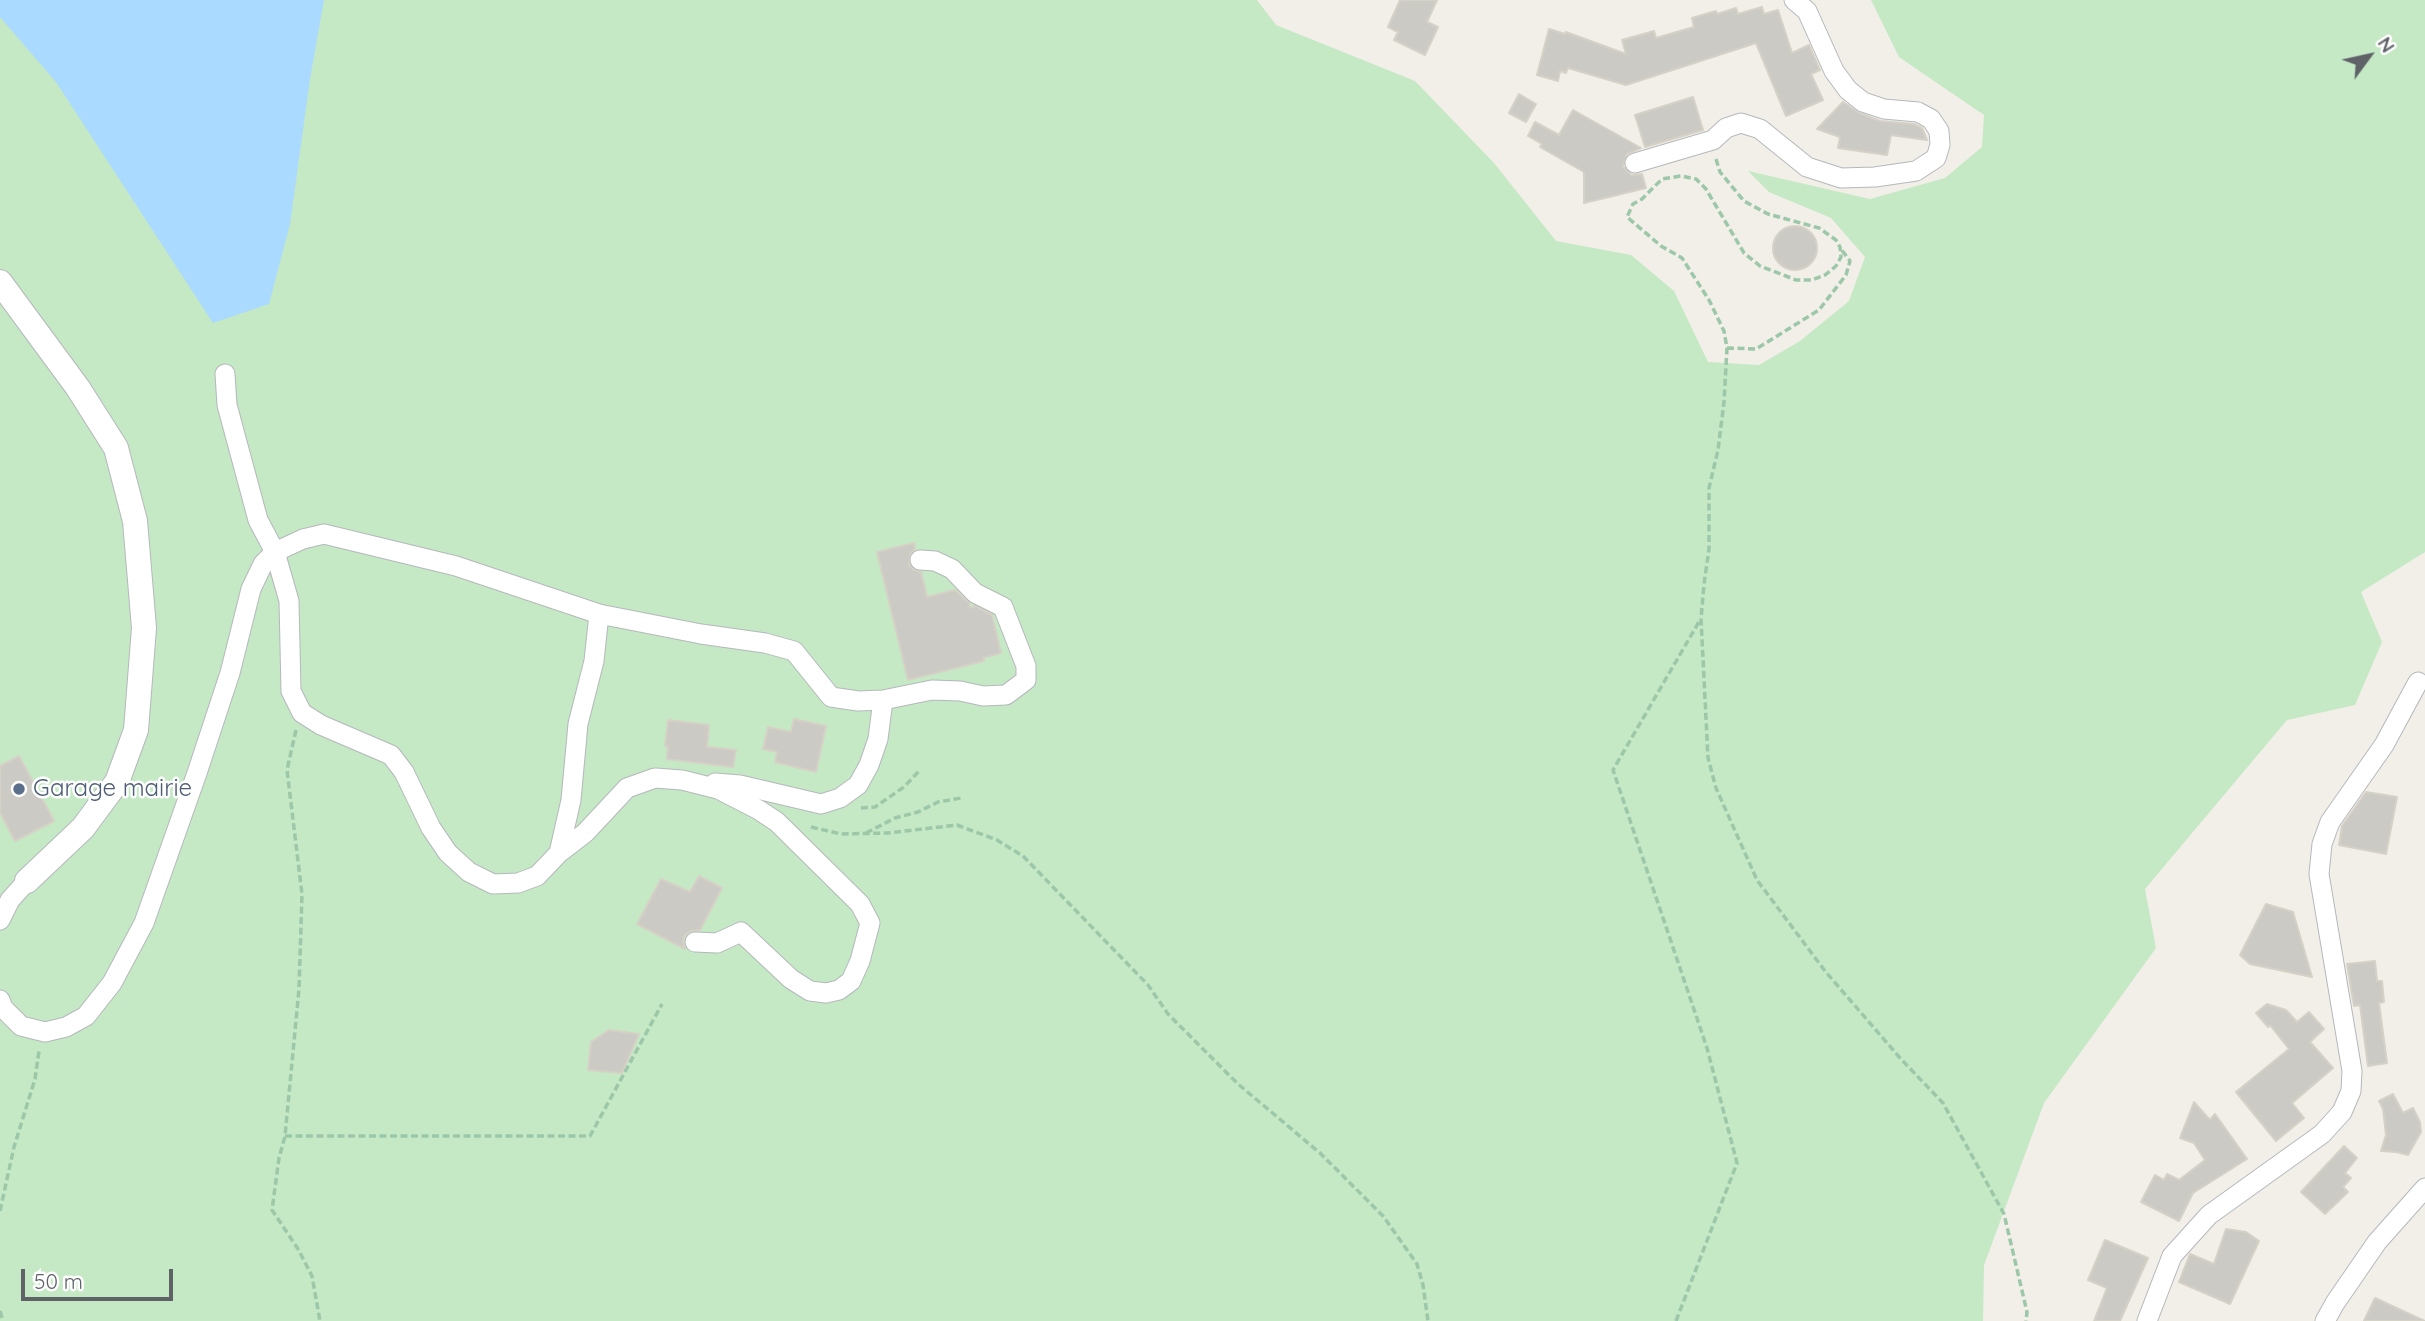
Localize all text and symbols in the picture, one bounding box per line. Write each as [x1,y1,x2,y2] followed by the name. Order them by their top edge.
[2334,21,2404,91] north arrow
[2373,32,2400,57] text: N
[33,775,192,803] place label: Garage mairie
[11,781,27,797] marker: Garage mairie
[24,1254,177,1298] scale bar
[34,1268,83,1294] text: 50 m

